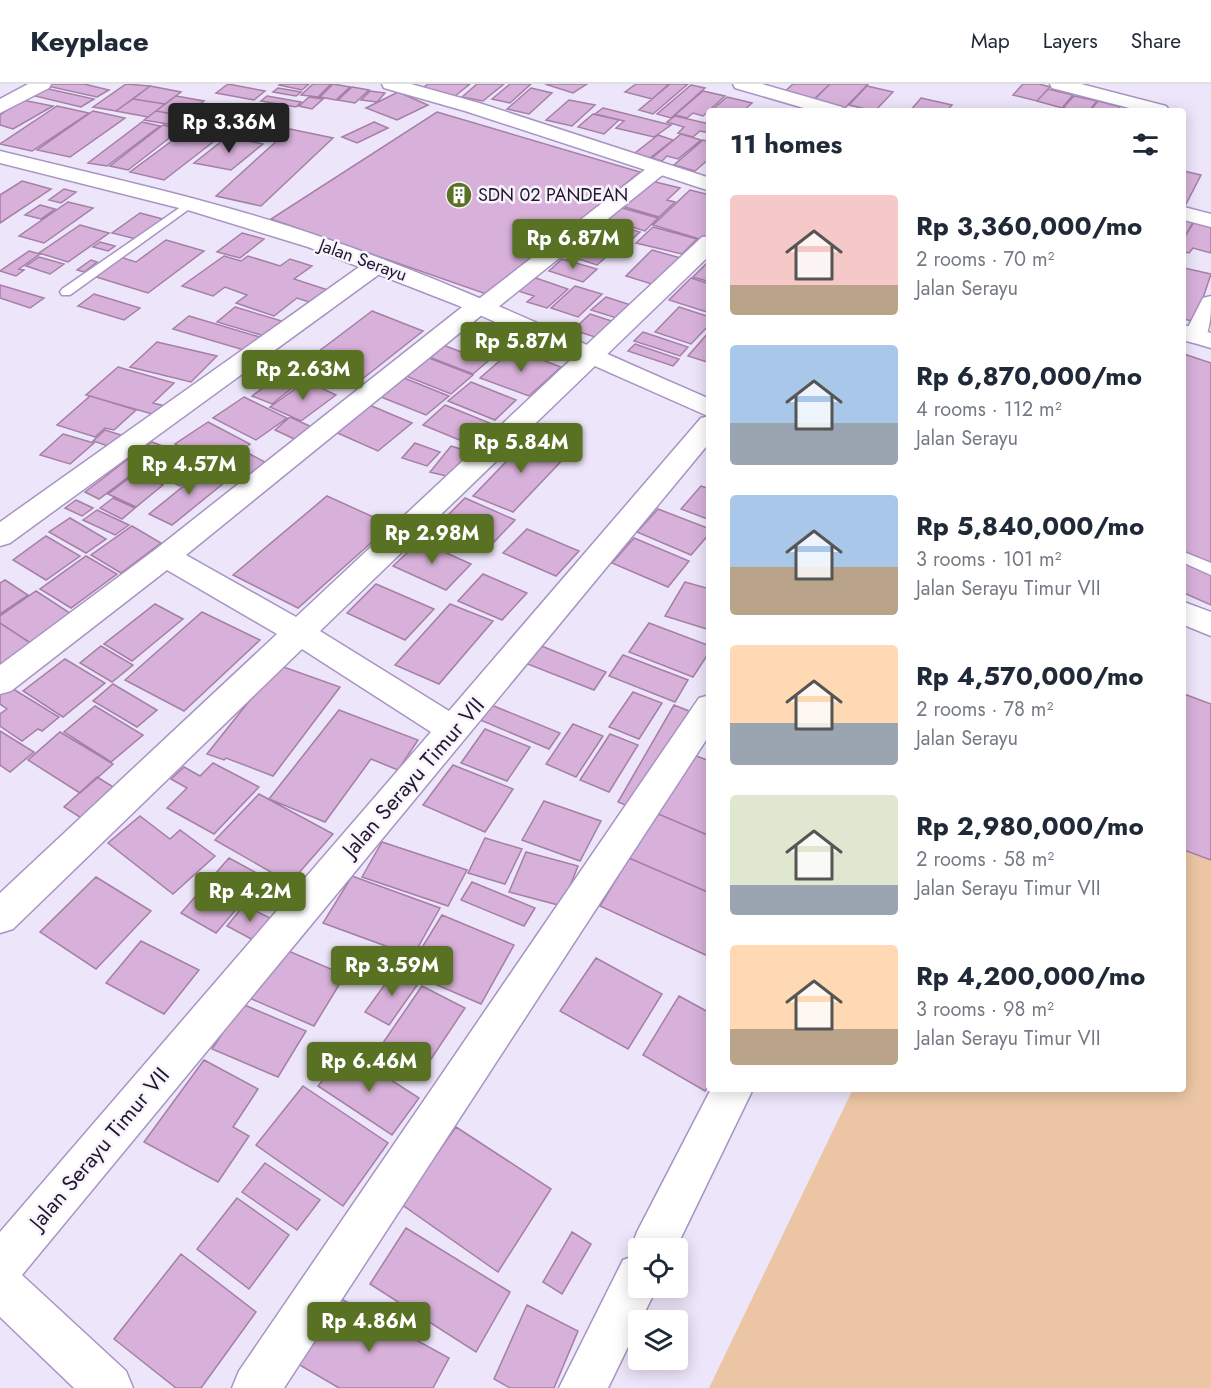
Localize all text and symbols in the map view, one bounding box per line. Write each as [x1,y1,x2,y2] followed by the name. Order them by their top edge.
[30,21,149,62] text: Keyplace
[971,26,1010,56] text: Map
[1043,26,1098,56] text: Layers
[1131,26,1181,56] text: Share
[167,103,291,154] pin: Rp 3.36M
[182,108,276,137] text: Rp 3.36M
[730,125,842,163] text: 11 homes
[1129,128,1162,161] icon: filters
[444,180,474,210] building icon: SDN 02 PANDEAN
[478,182,628,208] place label: SDN 02 PANDEAN
[916,207,1142,245] text: Rp 3,360,000/mo
[511,219,635,270] pin: Rp 6.87M
[778,219,850,291] icon: home
[526,224,620,253] text: Rp 6.87M
[314,231,411,288] street label: Jalan Serayu
[916,245,1054,274] text: 2 rooms · 70 m²
[916,274,1018,303] text: Jalan Serayu
[459,322,583,373] pin: Rp 5.87M
[475,327,567,356] text: Rp 5.87M
[241,350,365,401] pin: Rp 2.63M
[256,355,350,384] text: Rp 2.63M
[916,357,1142,395] text: Rp 6,870,000/mo
[778,369,850,441] icon: home
[916,395,1062,424] text: 4 rooms · 112 m²
[459,423,583,474] pin: Rp 5.84M
[916,424,1018,453] text: Jalan Serayu
[474,428,568,457] text: Rp 5.84M
[127,445,251,496] pin: Rp 4.57M
[142,450,236,479] text: Rp 4.57M
[916,507,1144,545] text: Rp 5,840,000/mo
[370,514,494,565] pin: Rp 2.98M
[385,519,479,548] text: Rp 2.98M
[778,519,850,591] icon: home
[916,545,1062,574] text: 3 rooms · 101 m²
[916,574,1101,603] text: Jalan Serayu Timur VII
[916,657,1144,695] text: Rp 4,570,000/mo
[778,669,850,741] icon: home
[332,690,492,866] street label: Jalan Serayu Timur VII
[916,695,1053,724] text: 2 rooms · 78 m²
[916,724,1018,753] text: Jalan Serayu
[916,807,1144,845] text: Rp 2,980,000/mo
[778,819,850,891] icon: home
[916,845,1054,874] text: 2 rooms · 58 m²
[195,872,305,923] pin: Rp 4.2M
[916,874,1101,903] text: Jalan Serayu Timur VII
[209,877,291,906] text: Rp 4.2M
[330,946,454,997] pin: Rp 3.59M
[345,951,439,980] text: Rp 3.59M
[916,957,1145,995] text: Rp 4,200,000/mo
[778,969,850,1041] icon: home
[916,995,1054,1024] text: 3 rooms · 98 m²
[916,1024,1101,1053] text: Jalan Serayu Timur VII
[307,1042,431,1093] pin: Rp 6.46M
[321,1047,417,1076] text: Rp 6.46M
[20,1060,176,1238] street label: Jalan Serayu Timur VII
[628,1238,688,1370] map controls
[628,1238,688,1298] button: locate
[307,1302,431,1353] pin: Rp 4.86M
[321,1307,417,1336] text: Rp 4.86M
[628,1310,688,1370] button: layers

